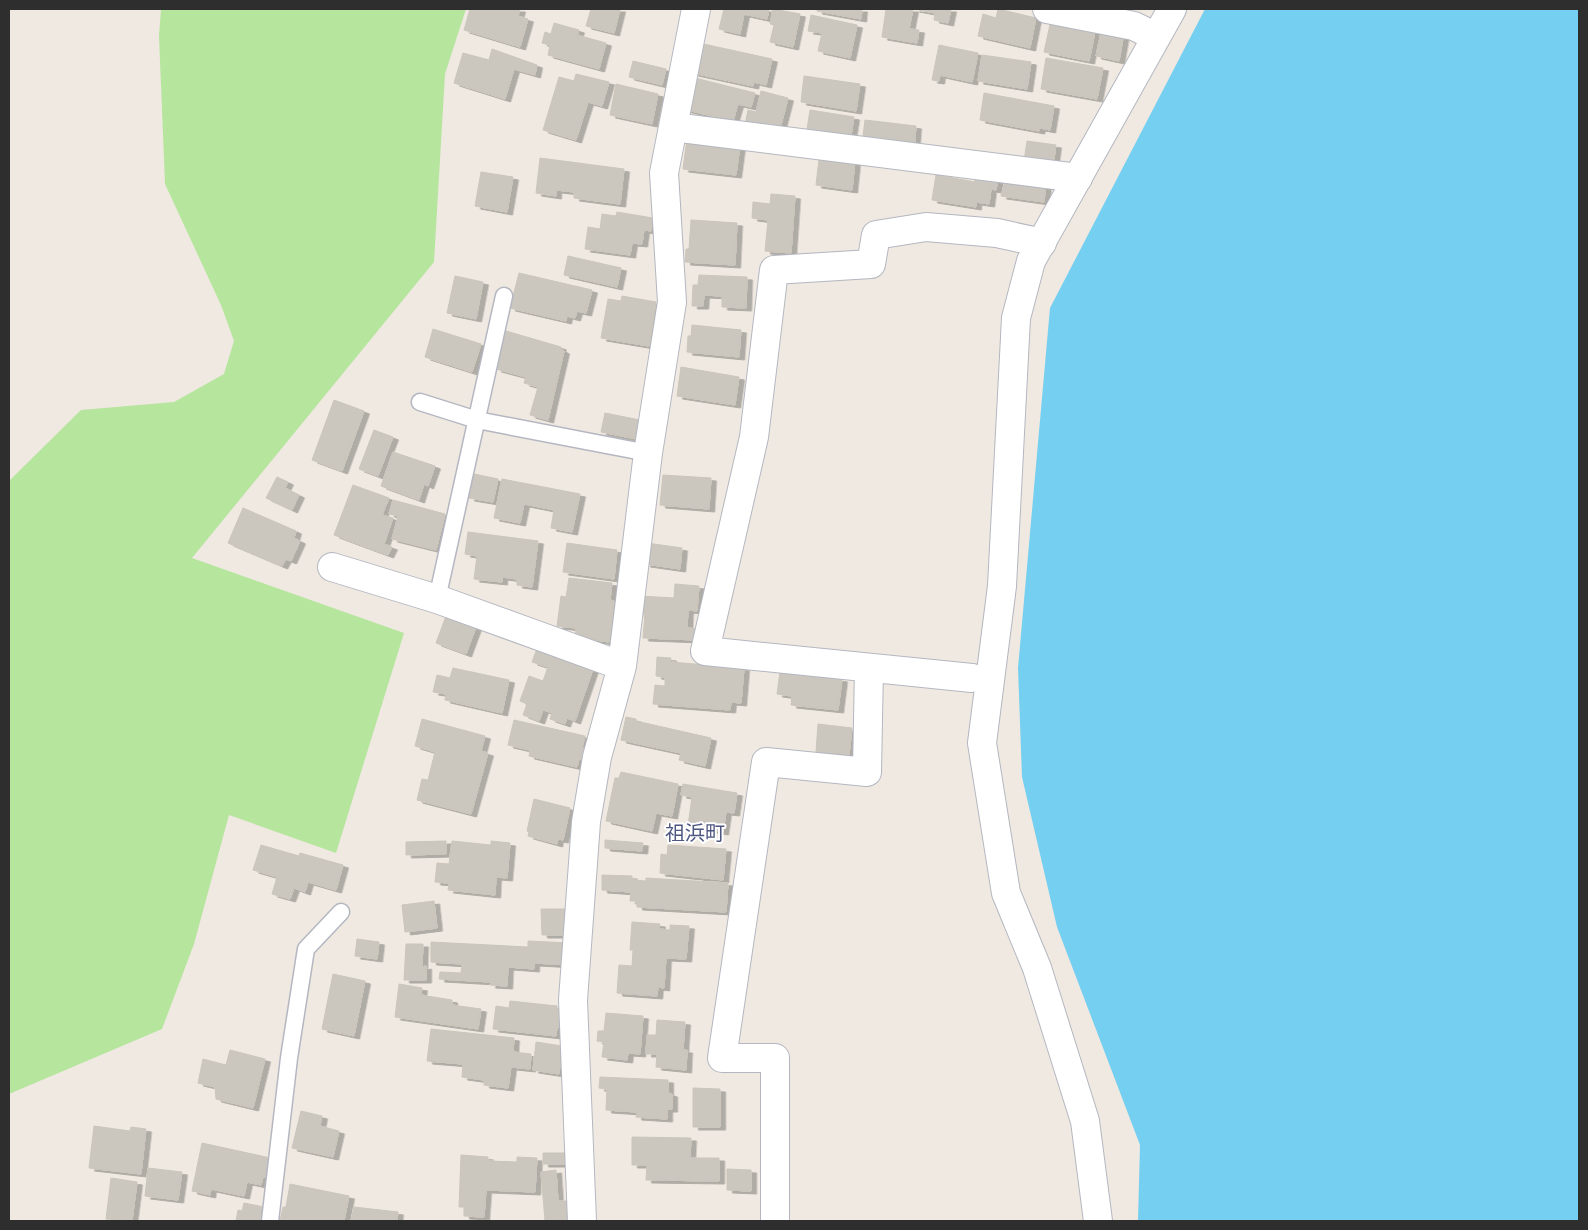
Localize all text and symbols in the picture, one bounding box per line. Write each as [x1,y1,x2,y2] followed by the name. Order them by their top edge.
[665,821,725,845] district label: 祖浜町

